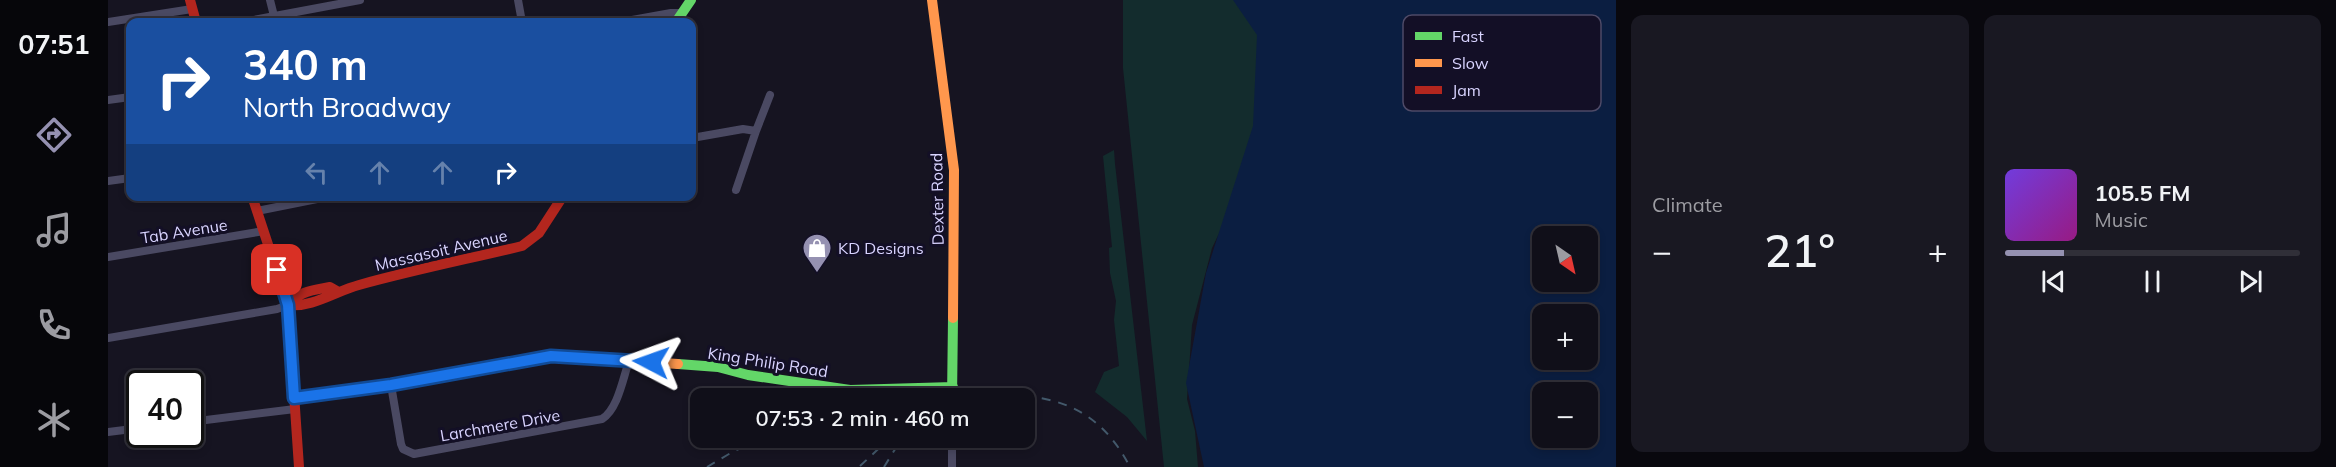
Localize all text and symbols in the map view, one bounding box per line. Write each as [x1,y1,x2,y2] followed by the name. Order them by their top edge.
[1403,15,1601,111] legend
[1452,26,1484,46] text: Fast
[18,27,90,61] text: 07:51
[243,38,368,91] text: 340 m
[144,42,222,120] icon: right
[1452,53,1489,73] text: Slow
[1452,80,1481,100] text: Jam
[243,90,451,124] text: North Broadway
[33,114,75,156] icon: directions
[926,153,948,245] street label: Dexter Road
[300,156,333,189] icon: left
[363,156,396,189] icon: ahead
[426,156,459,189] icon: ahead
[489,156,522,189] icon: right
[2095,179,2191,207] text: 105.5 FM
[1652,192,1723,217] text: Climate
[2095,207,2148,232] text: Music
[33,209,75,251] icon: music
[139,214,229,248] street label: Tab Avenue
[1764,222,1835,278] text: 21°
[373,225,509,275] street label: Massasoit Avenue
[1532,226,1598,292] north arrow
[1532,226,1598,448] map controls
[1652,230,1672,271] text: −
[1928,230,1947,271] text: +
[801,232,833,274] shop icon: KD Designs
[838,238,924,258] place label: KD Designs
[251,244,302,295] pin
[260,253,293,286] icon: arrive
[2037,265,2070,298] icon: previous
[2136,265,2169,298] icon: pause
[2234,265,2267,298] icon: next
[33,304,75,346] icon: phone
[1532,304,1598,370] button: +
[619,330,683,394] position arrow
[706,343,830,381] street label: King Philip Road
[126,370,204,448] speed limit sign: 40
[1532,382,1598,448] button: −
[33,399,75,441] icon: climate
[755,404,970,432] text: 07:53 · 2 min · 460 m
[439,405,561,445] street label: Larchmere Drive

